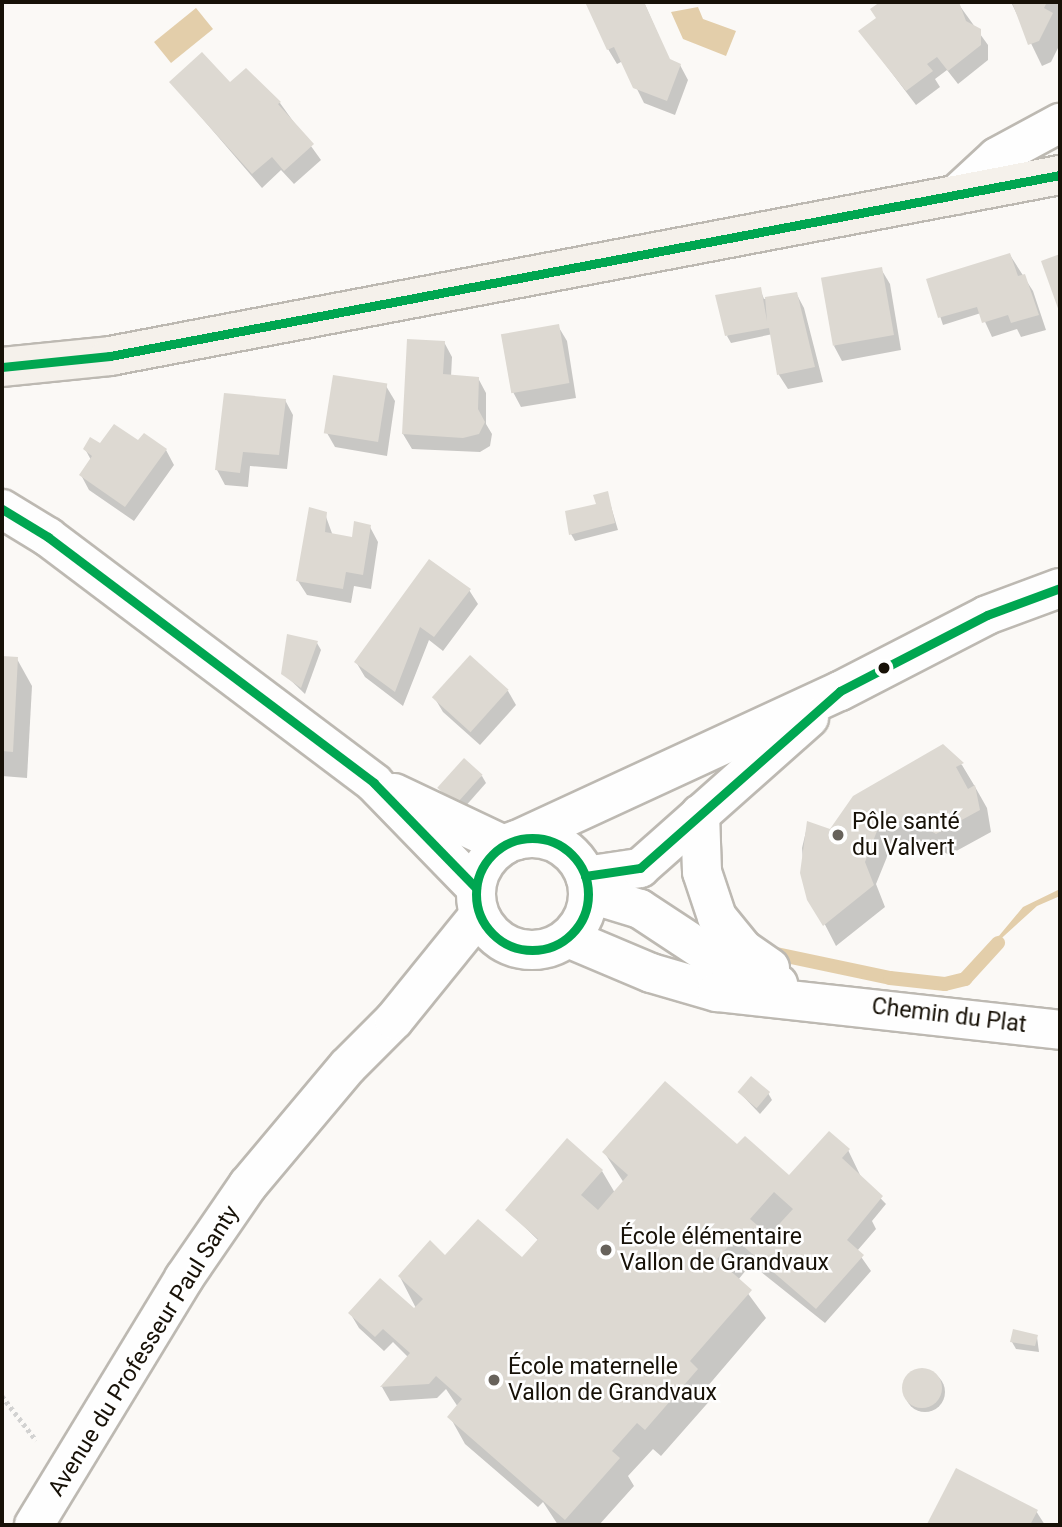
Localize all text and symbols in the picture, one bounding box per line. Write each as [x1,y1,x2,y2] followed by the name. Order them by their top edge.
[877,661,891,675] unlabelled marker
[852,808,960,862] place label: Pôle santé du Valvert
[830,827,846,843] marker: Pôle santé du Valvert
[870,993,1028,1039] street label: Chemin du Plat
[43,1201,245,1501] street label: Avenue du Professeur Paul Santy
[620,1223,829,1277] place label: École élémentaire Vallon de Grandvaux
[598,1242,614,1258] marker: École élémentaire Vallon de Grandvaux
[508,1353,717,1407] place label: École maternelle Vallon de Grandvaux
[486,1372,502,1388] marker: École maternelle Vallon de Grandvaux

